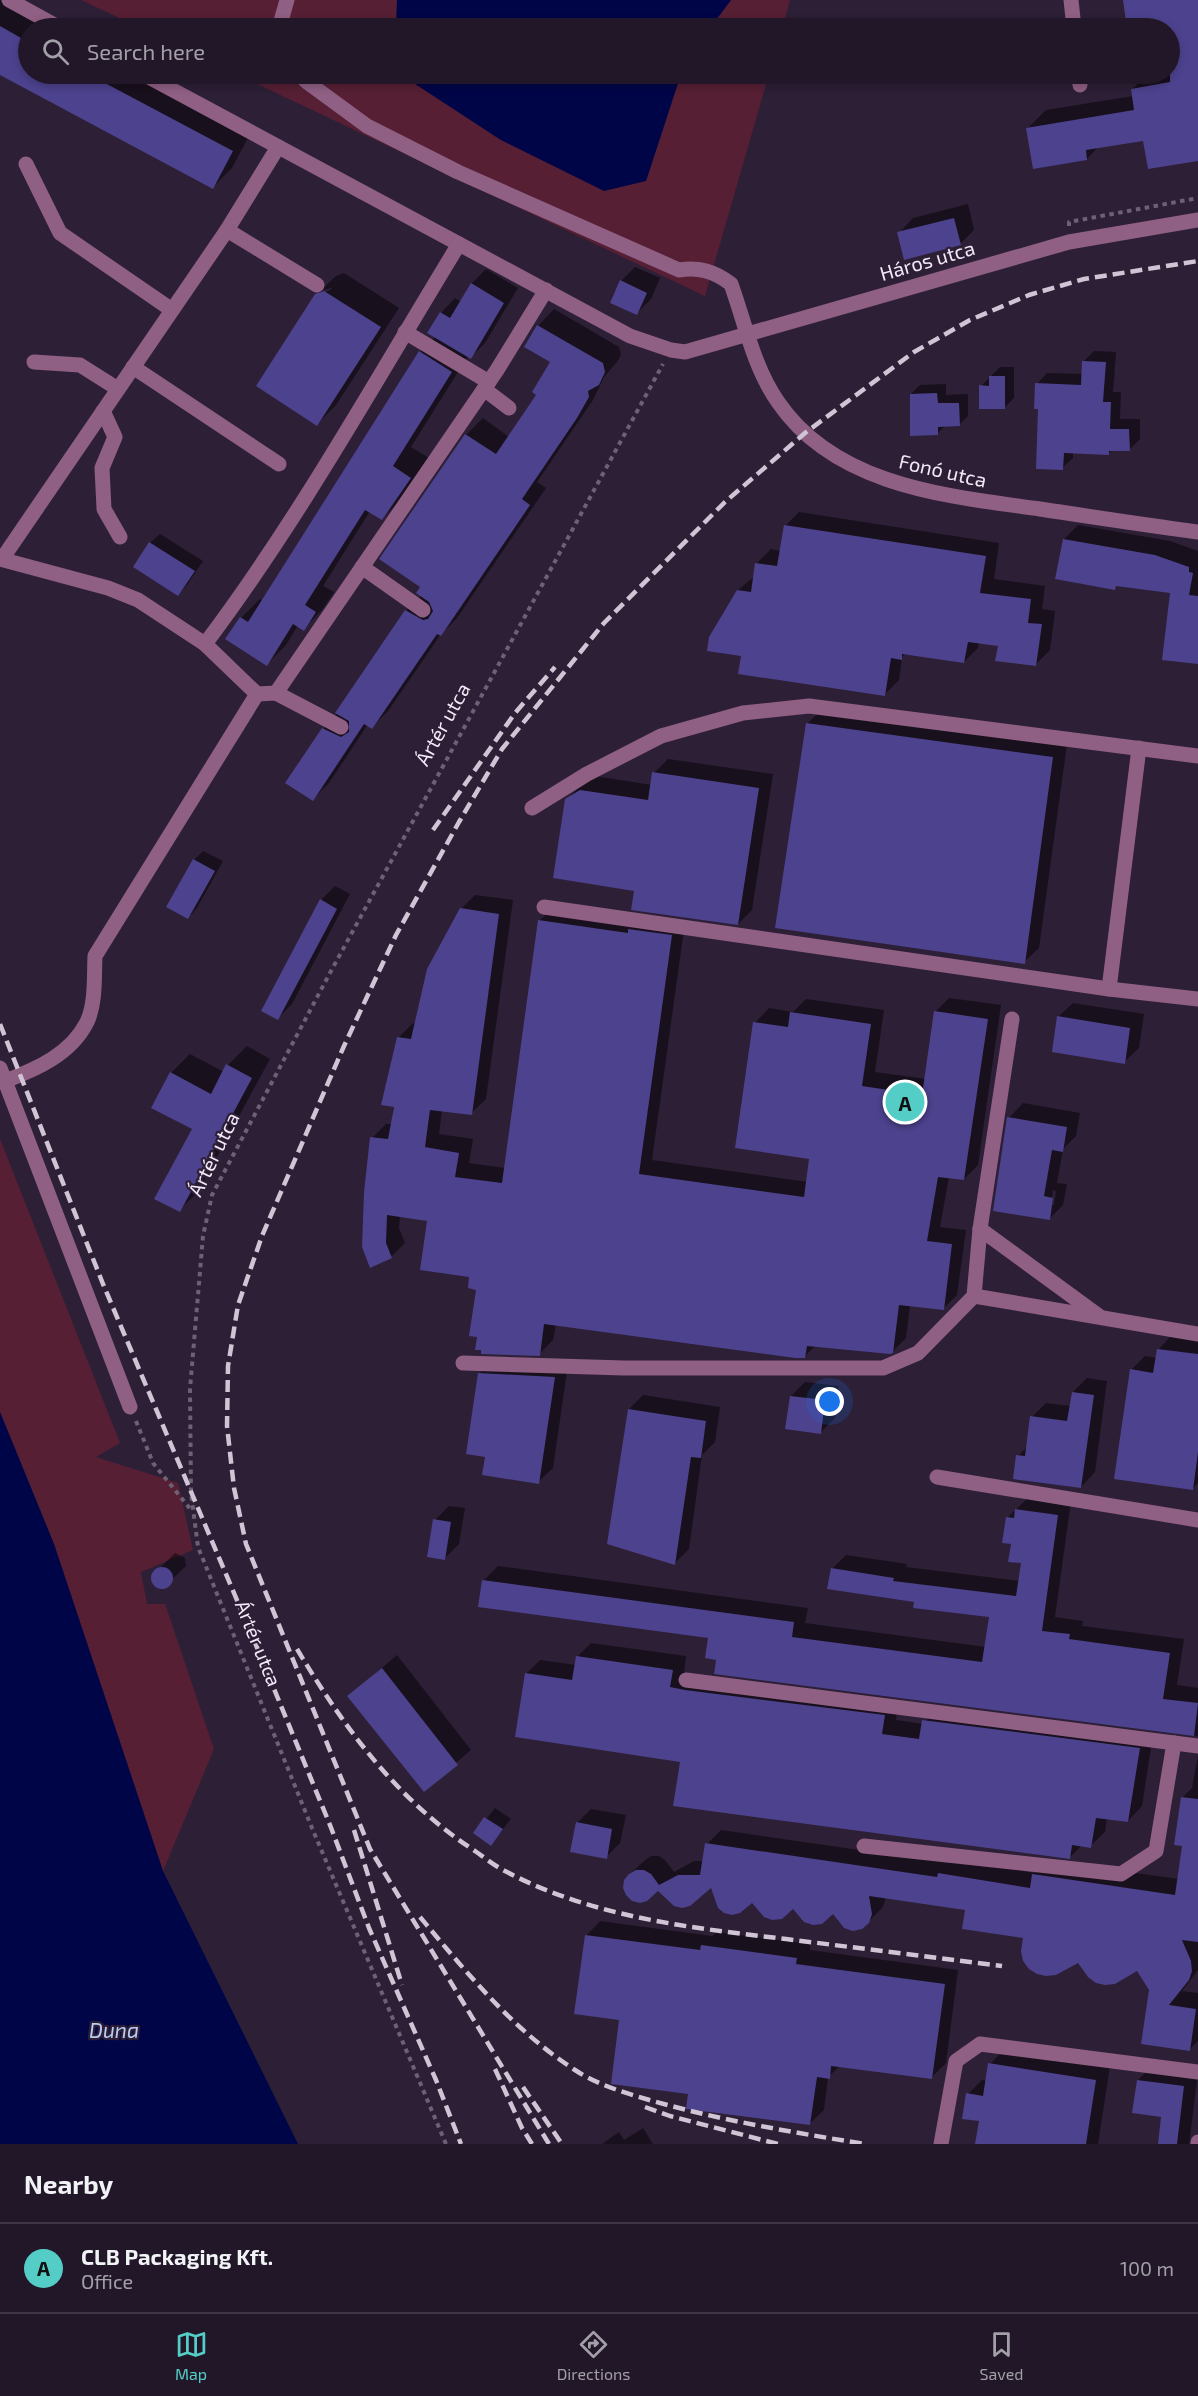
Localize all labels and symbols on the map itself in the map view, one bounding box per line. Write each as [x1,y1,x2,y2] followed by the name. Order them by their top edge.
[877,235,977,285] street label: Háros utca
[897,448,989,492] street label: Fonó utca
[410,679,474,769] street label: Ártér utca
[886,1080,924,1124] pin: A
[182,1108,244,1200] street label: Ártér utca
[815,1387,844,1416] your location
[231,1596,287,1690] street label: Ártér utca
[89,2017,139,2042] water label: Duna

